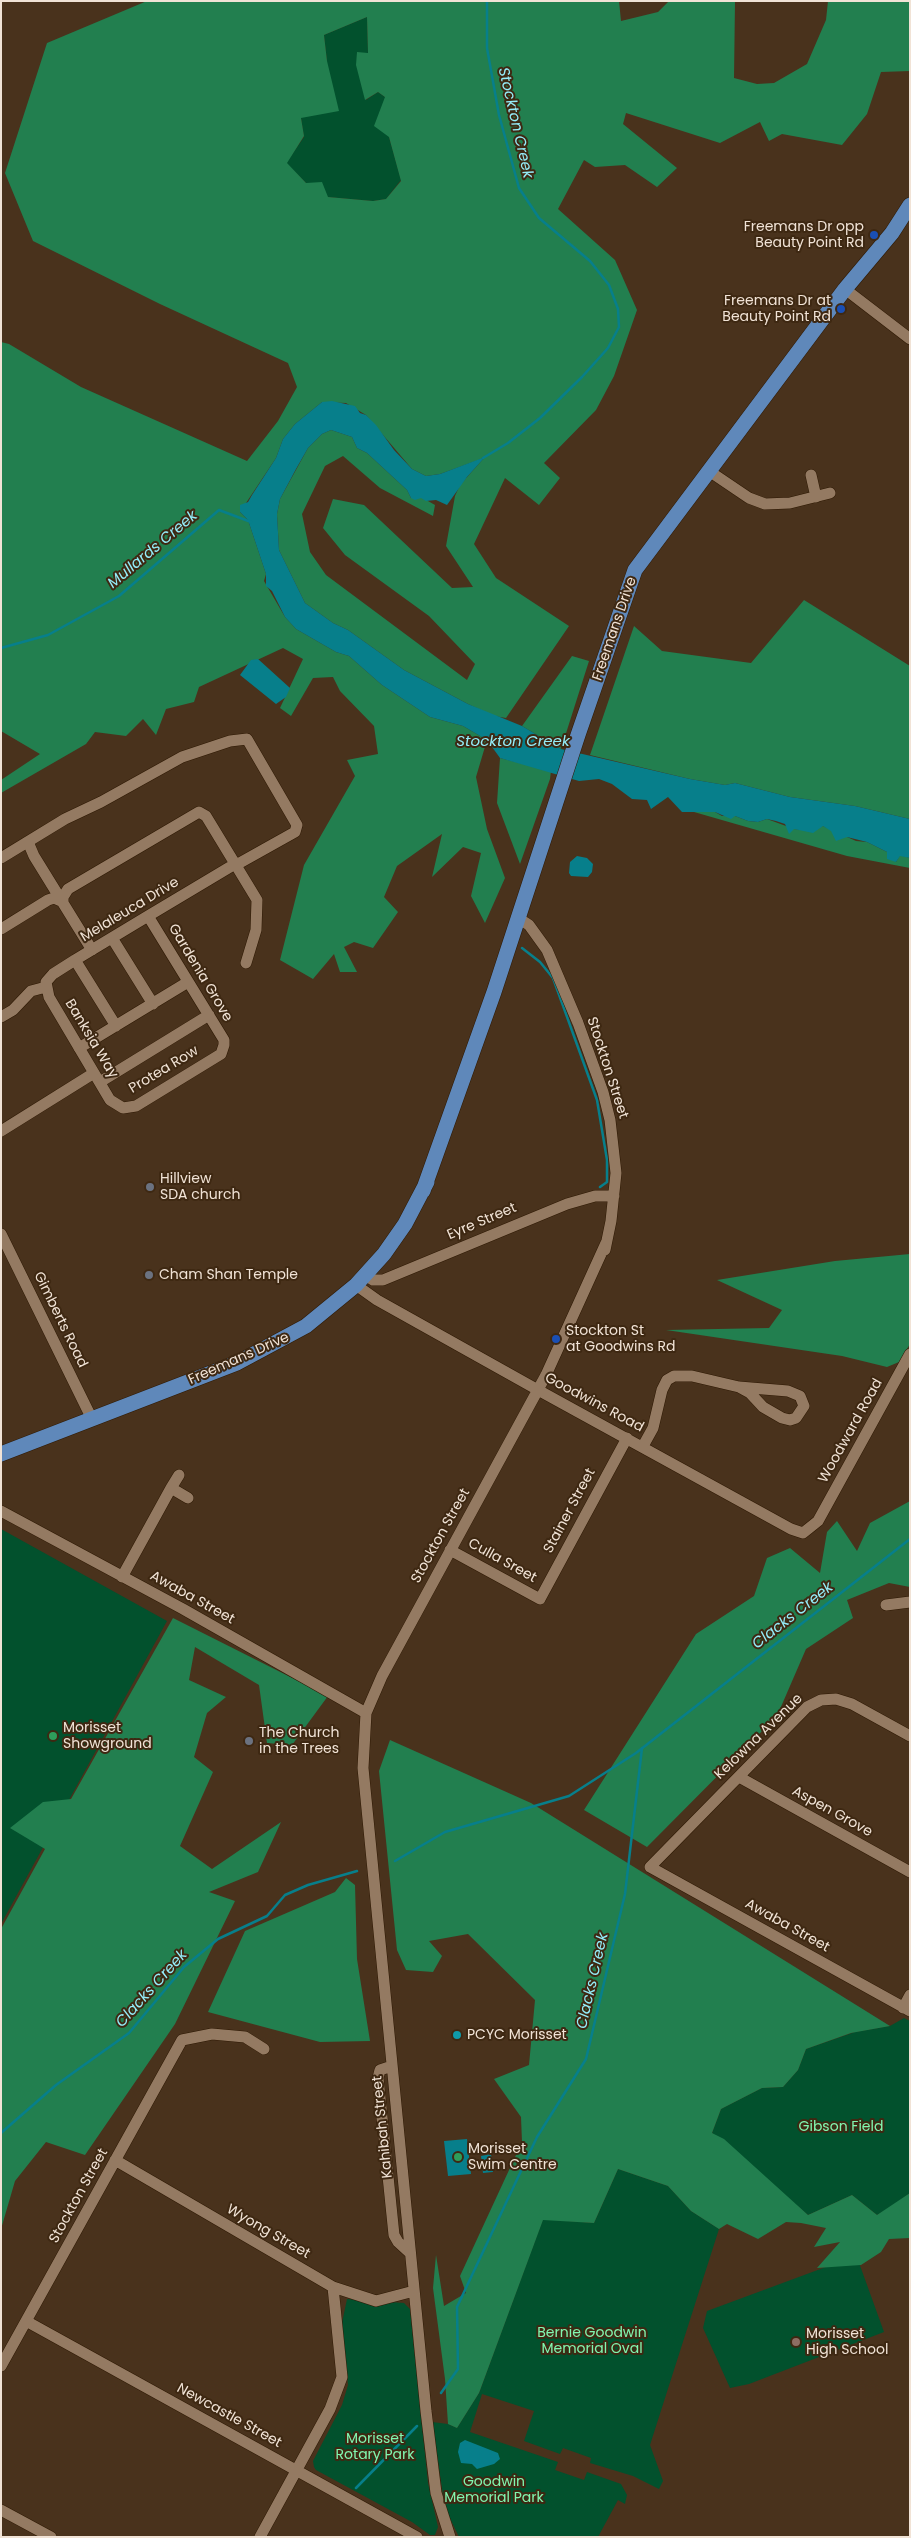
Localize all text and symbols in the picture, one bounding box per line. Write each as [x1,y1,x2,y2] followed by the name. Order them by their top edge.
[493,66,537,180] water label: Stockton Creek
[744,219,864,252] place label: Freemans Dr opp Beauty Point Rd
[868,229,880,241] marker: Freemans Dr opp Beauty Point Rd
[722,293,831,326] place label: Freemans Dr at Beauty Point Rd
[835,303,847,315] marker: Freemans Dr at Beauty Point Rd
[104,507,202,593] water label: Mullards Creek
[589,575,641,683] street label: Freemans Drive
[456,733,570,751] water label: Stockton Creek
[78,874,182,946] street label: Melaleuca Drive
[164,921,236,1025] street label: Gardenia Grove
[61,996,121,1082] street label: Banksia Way
[583,1015,631,1121] street label: Stockton Street
[126,1043,202,1097] street label: Protea Row
[160,1171,240,1204] place label: Hillview SDA church
[144,1181,156,1193] marker: Hillview SDA church
[445,1200,519,1244] street label: Eyre Street
[159,1267,298,1283] place label: Cham Shan Temple
[30,1269,90,1371] street label: Gimberts Road
[143,1269,155,1281] marker: Cham Shan Temple
[566,1323,675,1355] place label: Stockton St at Goodwins Rd
[186,1329,292,1389] street label: Freemans Drive
[550,1333,562,1345] marker: Stockton St at Goodwins Rd
[542,1370,646,1436] street label: Goodwins Road
[815,1376,887,1486] street label: Woodward Road
[541,1466,599,1556] street label: Stainer Street
[408,1486,474,1586] street label: Stockton Street
[465,1535,539,1587] street label: Culla Sreet
[147,1568,237,1628] street label: Awaba Street
[749,1579,837,1653] water label: Clacks Creek
[712,1691,806,1783] street label: Kelowna Avenue
[63,1720,152,1752] place label: Morisset Showground
[259,1725,339,1758] place label: The Church in the Trees
[47,1730,59,1742] marker: Morisset Showground
[243,1735,255,1747] marker: The Church in the Trees
[789,1783,875,1841] street label: Aspen Grove
[742,1896,832,1956] street label: Awaba Street
[573,1931,613,2031] water label: Clacks Creek
[113,1947,191,2031] water label: Clacks Creek
[467,2027,567,2043] place label: PCYC Morisset
[451,2029,463,2041] marker: PCYC Morisset
[369,2075,397,2179] street label: Kahibah Street
[799,2119,883,2135] park label: Gibson Field
[468,2141,557,2174] place label: Morisset Swim Centre
[46,2146,112,2246] street label: Stockton Street
[452,2151,464,2163] marker: Morisset Swim Centre
[223,2201,313,2263] street label: Wyong Street
[537,2325,647,2358] park label: Bernie Goodwin Memorial Oval
[806,2326,888,2358] place label: Morisset High School
[790,2336,802,2348] marker: Morisset High School
[174,2380,284,2452] street label: Newcastle Street
[336,2431,414,2464] park label: Morisset Rotary Park
[444,2474,544,2506] park label: Goodwin Memorial Park

